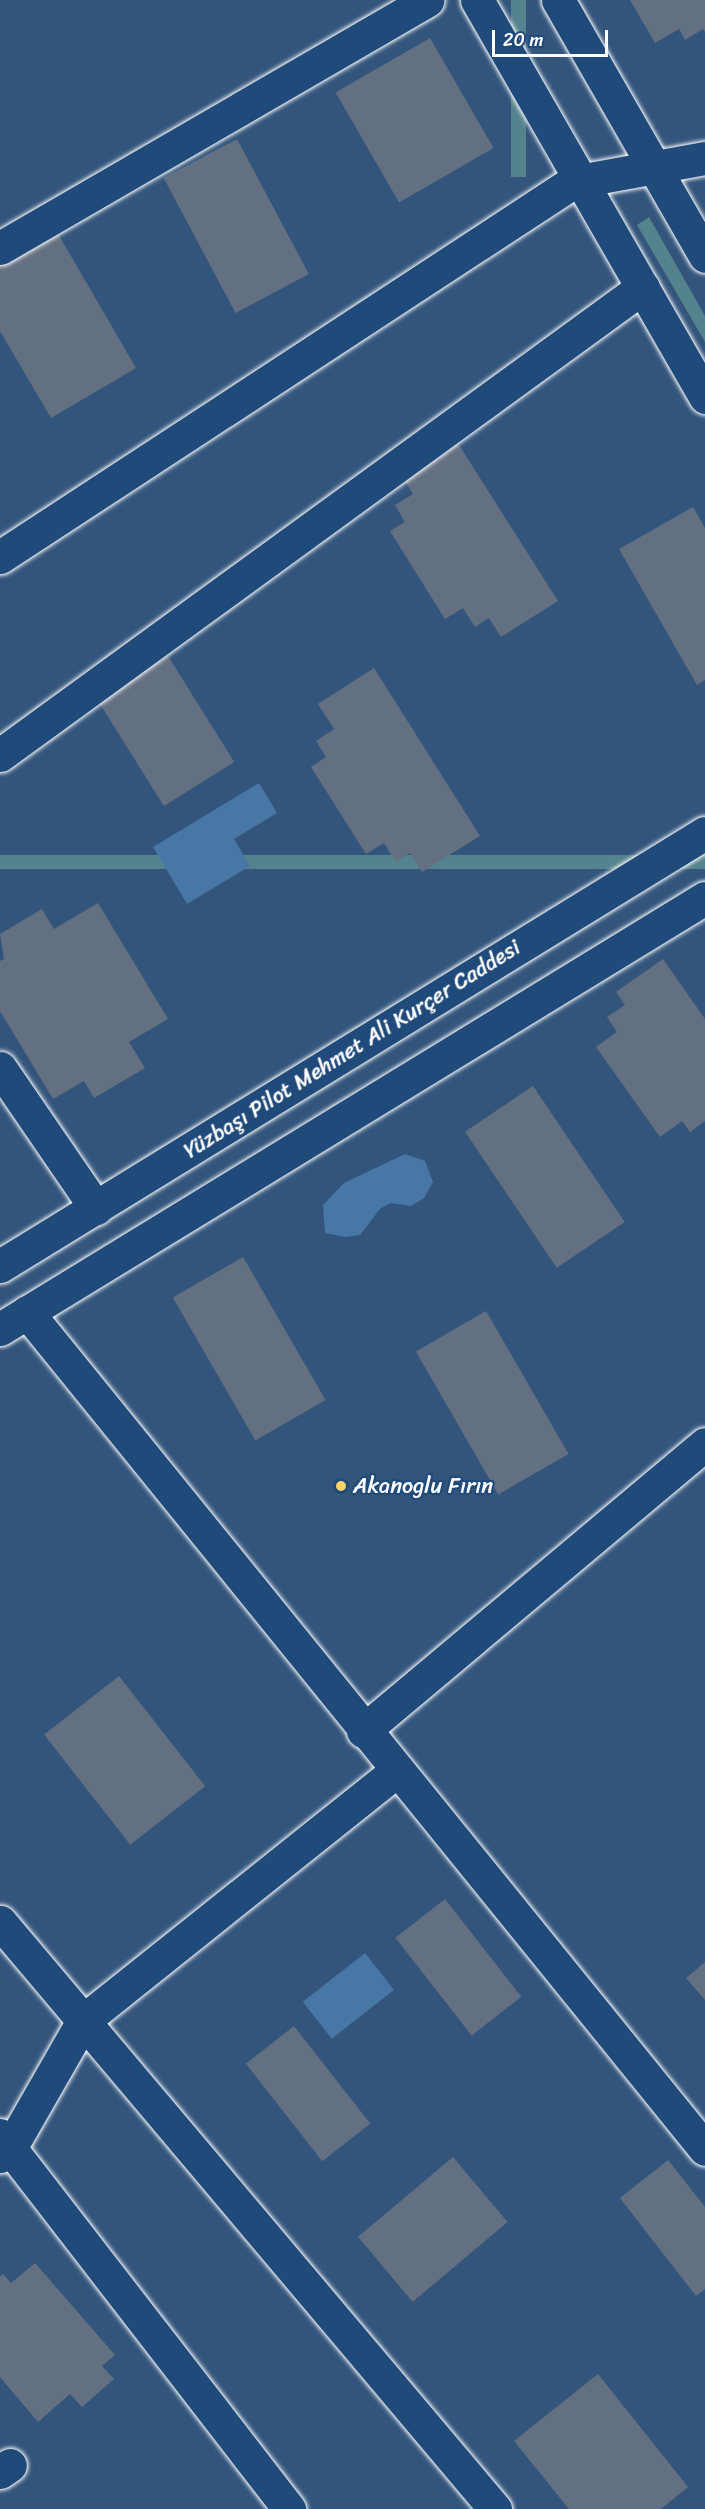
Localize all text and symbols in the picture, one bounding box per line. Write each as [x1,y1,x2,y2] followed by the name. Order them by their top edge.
[495,18,610,56] scale bar
[503,24,543,56] text: 20 m
[179,934,525,1164] street label: Yüzbaşı Pilot Mehmet Ali Kurçer Caddesi
[353,1473,493,1499] place label: Akanoglu Fırın
[334,1479,348,1493] marker: Akanoglu Fırın

